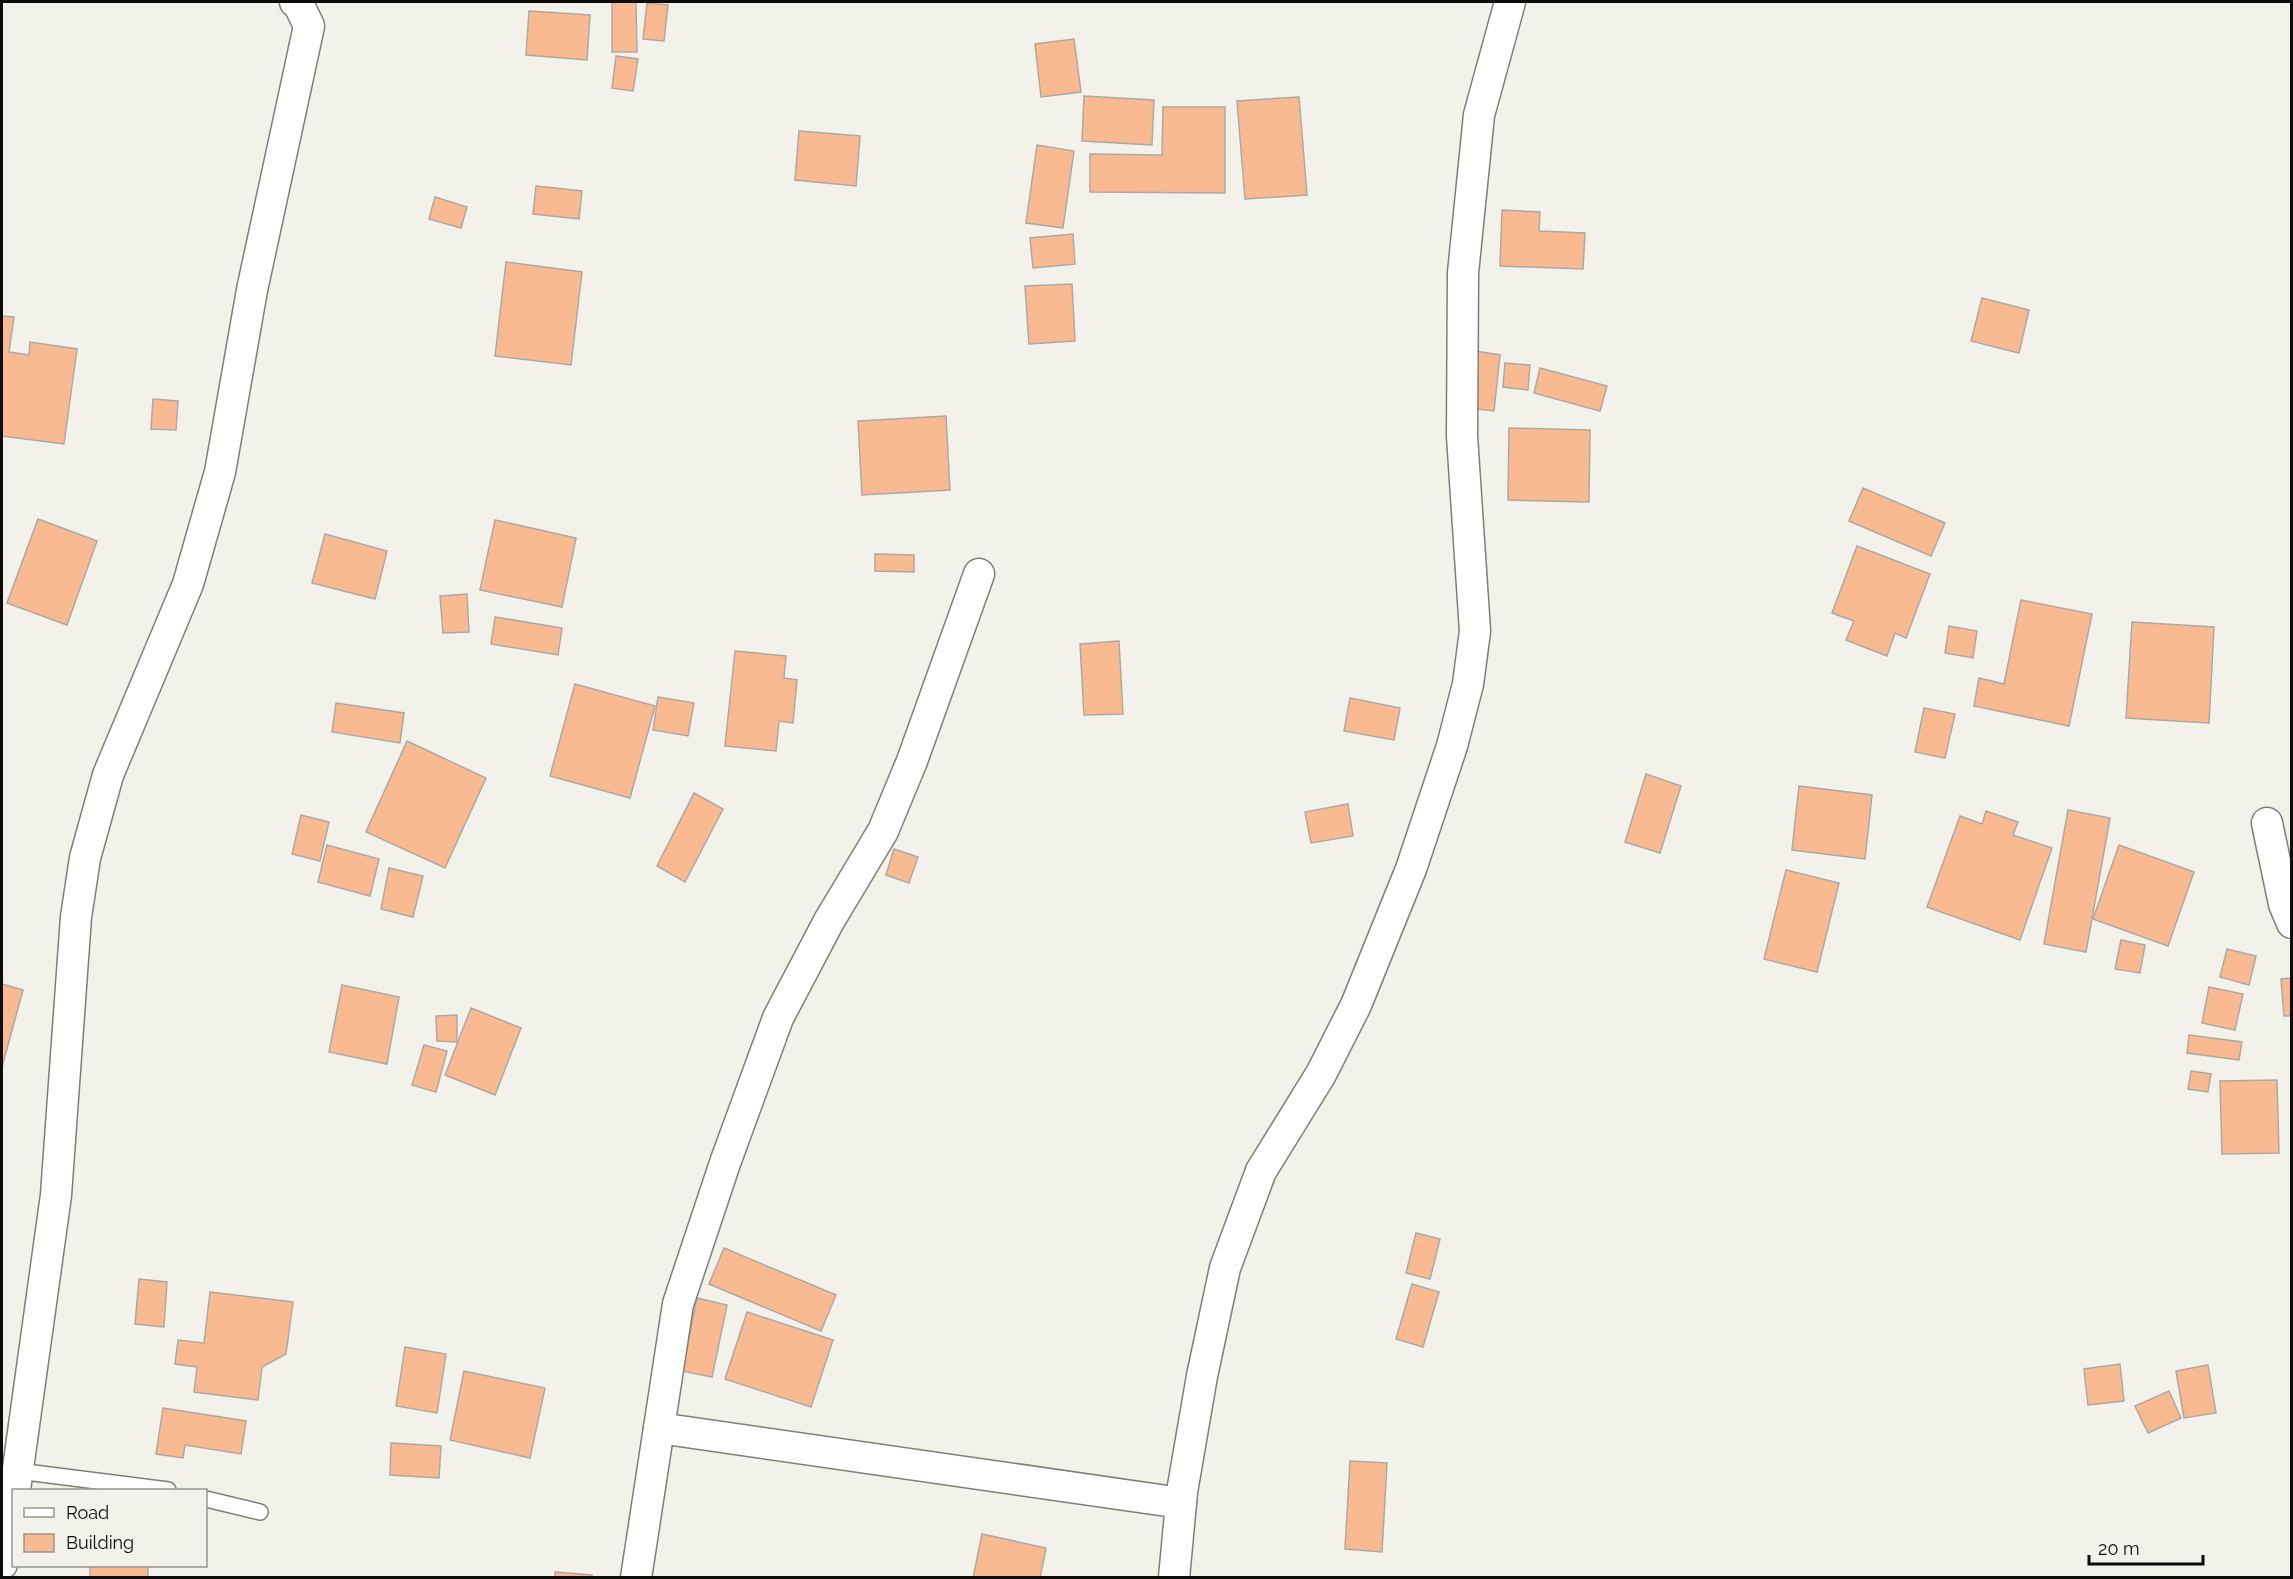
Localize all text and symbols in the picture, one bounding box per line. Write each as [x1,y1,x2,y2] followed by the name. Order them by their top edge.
[12,1489,207,1567] legend
[66,1502,109,1523] text: Road
[2089,1528,2203,1566] scale bar
[66,1532,134,1553] text: Building
[2098,1538,2140,1559] text: 20 m

